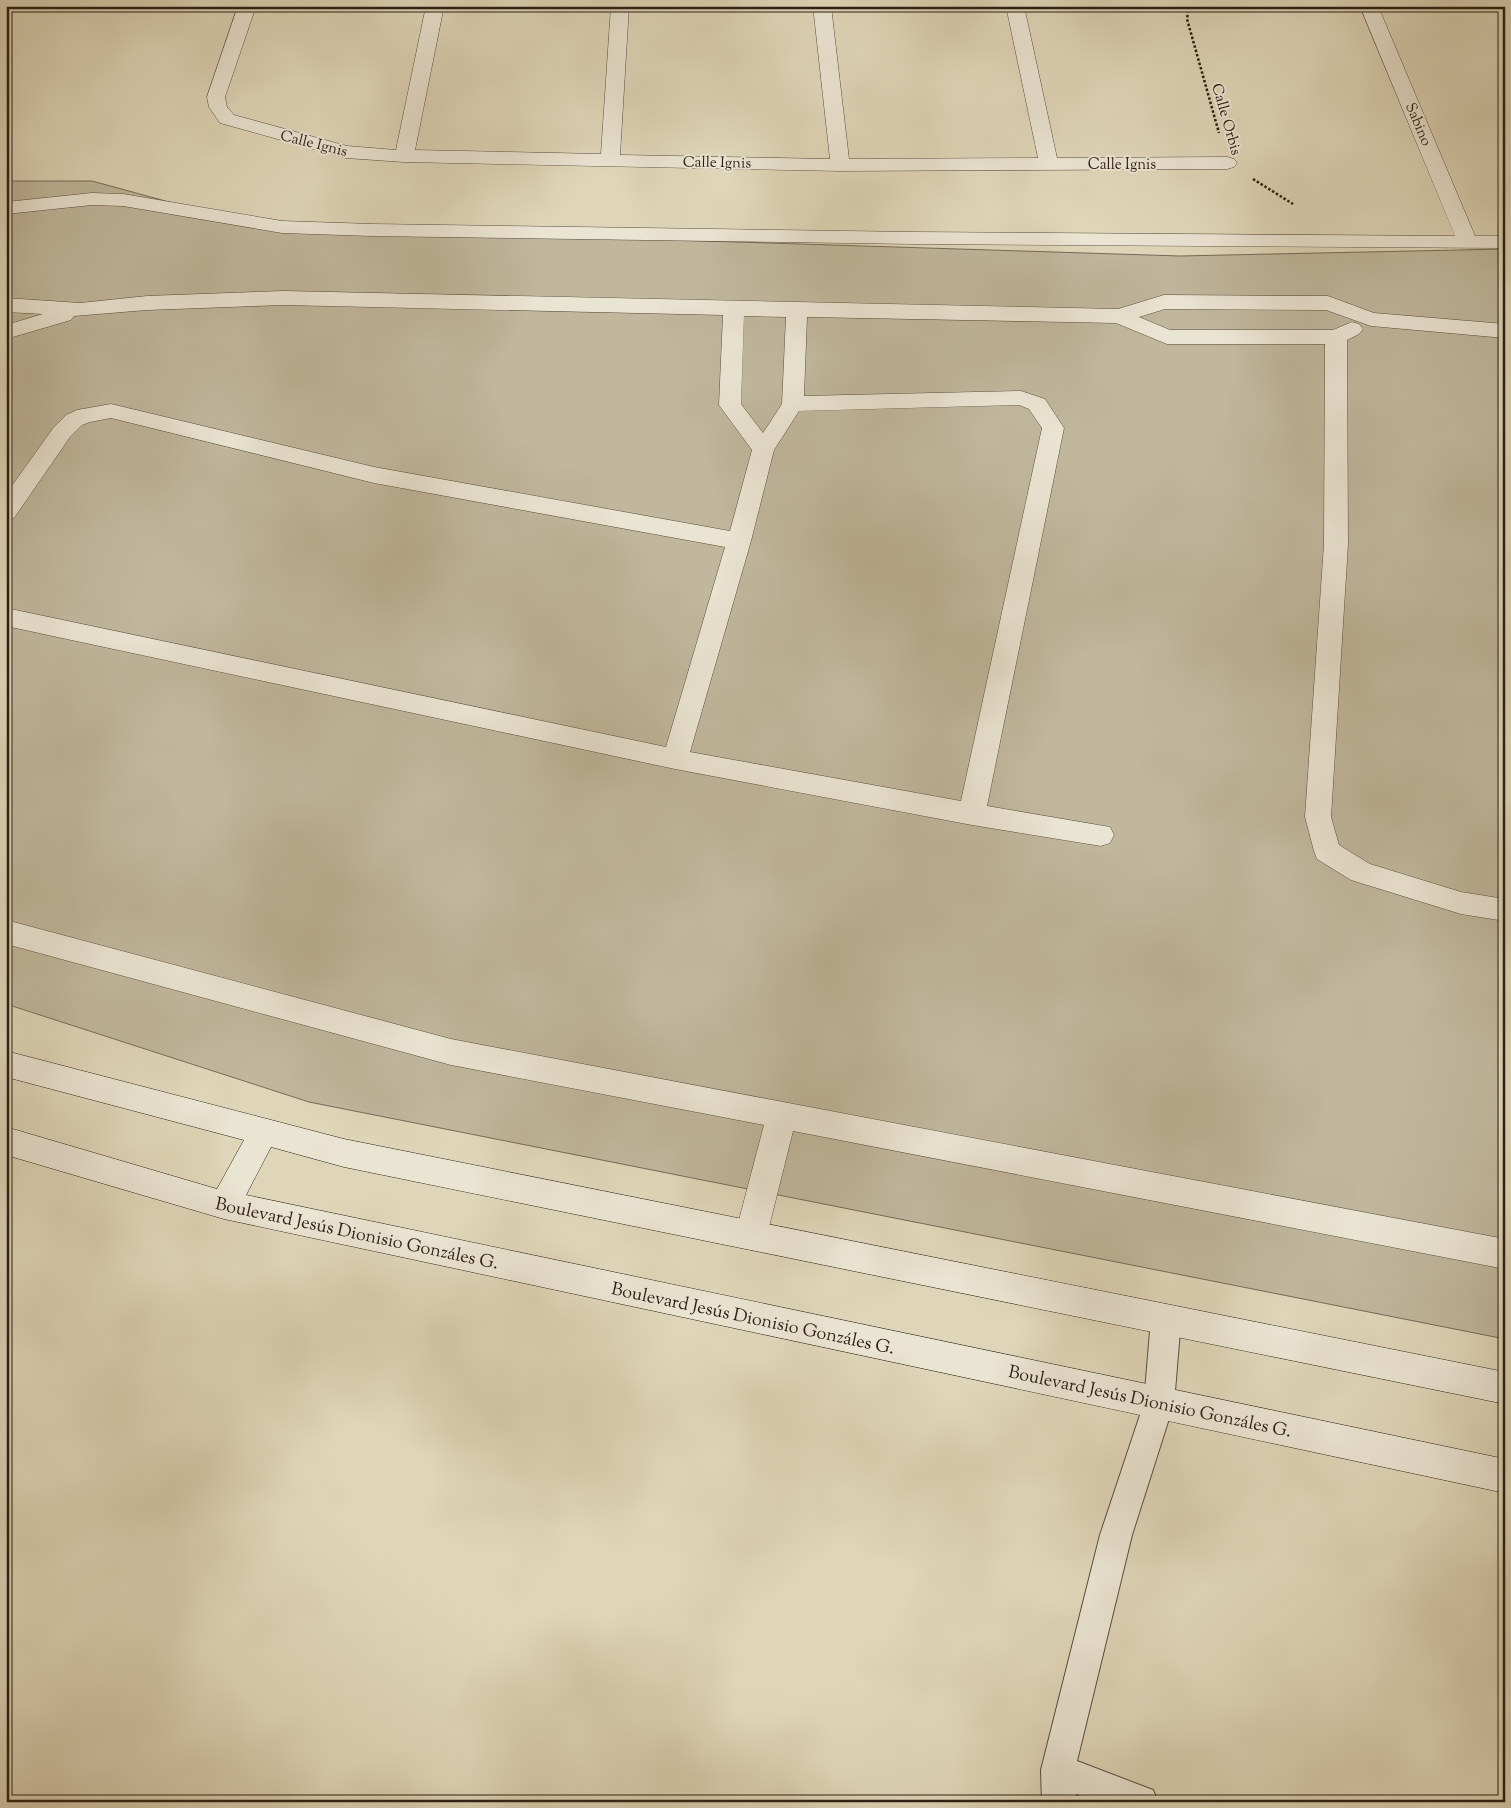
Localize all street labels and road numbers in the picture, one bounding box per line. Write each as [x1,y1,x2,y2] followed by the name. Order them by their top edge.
[1205,81,1246,158] street label: Calle Orbis
[1399,100,1436,149] street label: Sabino
[278,126,349,163] street label: Calle Ignis
[683,152,751,175] street label: Calle Ignis
[1088,155,1156,176] street label: Calle Ignis
[213,1192,501,1278] street label: Boulevard Jesús Dionisio Gonzáles G.
[609,1277,897,1363] street label: Boulevard Jesús Dionisio Gonzáles G.
[1006,1360,1294,1446] street label: Boulevard Jesús Dionisio Gonzáles G.

